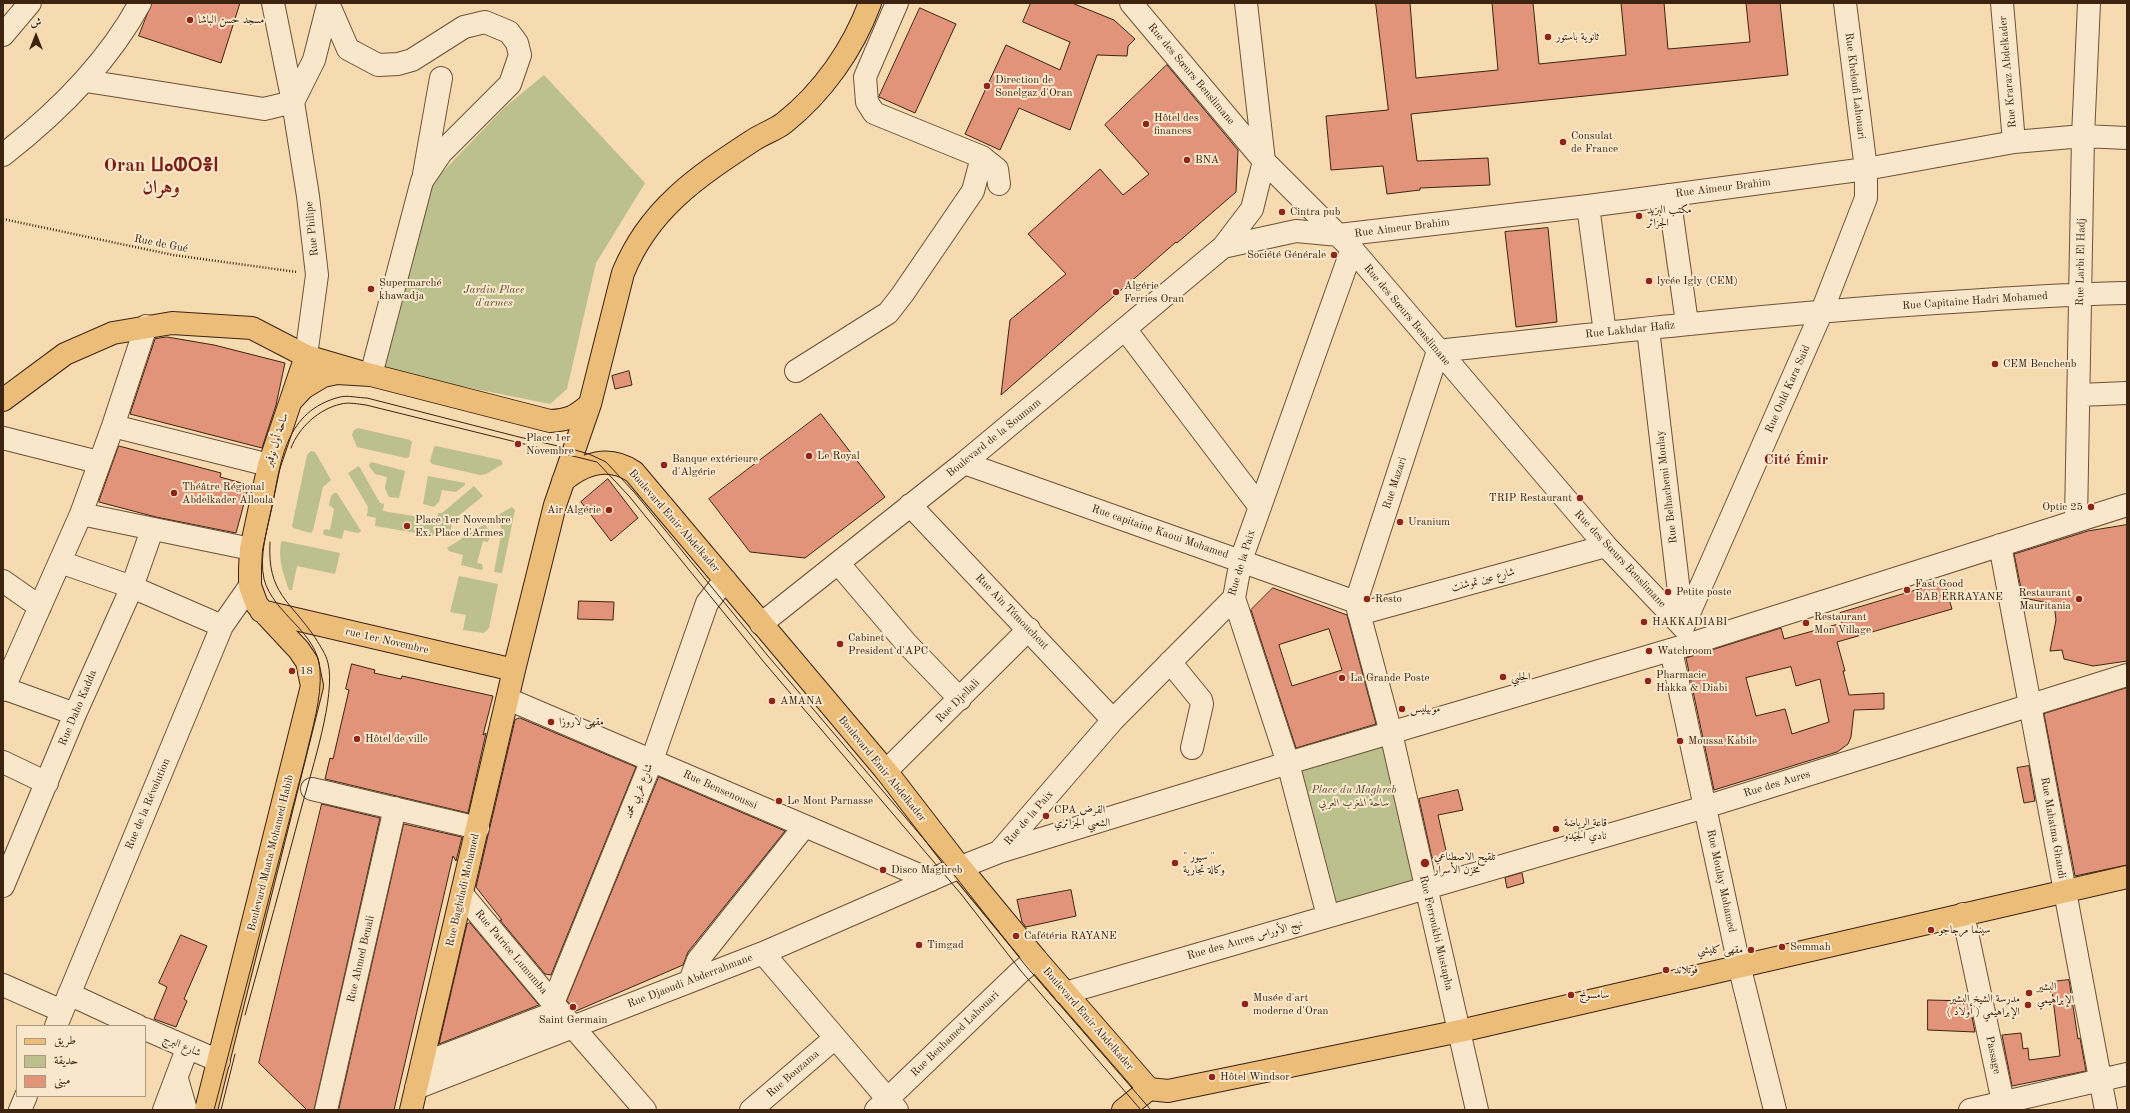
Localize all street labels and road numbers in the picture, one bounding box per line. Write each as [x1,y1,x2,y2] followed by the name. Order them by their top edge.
[1997,15,2019,129] street label: Rue Kraraz Abdelkader
[1145,21,1237,127] street label: Rue des Sœurs Benslimane
[1842,32,1868,140] street label: Rue Kheloufi Lahouari
[1675,176,1771,200] street label: Rue Aimeur Brahim
[303,201,321,257] street label: Rue Philipe
[1354,216,1450,240] street label: Rue Aimeur Brahim
[2074,218,2088,306] street label: Rue Larbi El Hadj
[133,232,189,256] street label: Rue de Gué
[1361,262,1453,368] street label: Rue des Sœurs Benslimane
[1902,289,2048,313] street label: Rue Capitaine Hadri Mohamed
[1585,319,1675,341] street label: Rue Lakhdar Hafiz
[1763,343,1813,435] street label: Rue Ould Kara Said
[944,396,1044,480] street label: Boulevard de la Soumam
[263,411,291,469] street label: ساحة أول نوفمبر
[1653,430,1681,544] street label: Rue Belhachemi Moulay
[1380,455,1410,511] street label: Rue Mazari
[626,467,722,575] street label: Boulevard Emir Abdelkader
[1090,502,1230,562] street label: Rue capitaine Kaoui Mohamed
[1571,508,1669,610] street label: Rue des Sœurs Benslimane
[1226,528,1258,598] street label: Rue de la Paix
[1450,565,1516,595] street label: شارع عين تموشنت
[972,571,1052,653] street label: Rue Aïn Témouchent
[344,625,430,657] street label: rue 1er Novembre
[56,668,100,748] street label: Rue Daho Kadda
[933,676,983,726] street label: Rue Djellali
[835,713,929,825] street label: Boulevard Emir Abdelkader
[123,756,173,852] street label: Rue de la Révolution
[622,762,656,820] street label: شارع غربي محمد
[681,768,759,812] street label: Rue Bensenoussi
[1742,768,1812,800] street label: Rue des Aures
[245,773,297,933] street label: Boulevard Maata Mohamed Habib
[2038,776,2068,880] street label: Rue Mahatma Ghandi
[1002,788,1056,848] street label: Rue de la Paix
[1704,828,1738,934] street label: Rue Moulay Mohamed
[444,832,482,948] street label: Rue Baghdadi Mohamed
[1416,874,1456,992] street label: Rue Ferroukhi Mustapha
[472,907,550,997] street label: Rue Patrice Lumumba
[345,914,377,1004] street label: Rue Ahmed Benali
[1186,917,1304,963] street label: Rue des Aures نهج الأوراس
[626,951,754,1011] street label: Rue Djaoudi Abderrahmane
[1040,965,1136,1073] street label: Boulevard Emir Abdelkader
[908,988,1002,1080] street label: Rue Benhamed Lahouari
[161,1032,203,1060] street label: شارع البرج
[1983,1035,2003,1075] street label: Passage
[764,1048,822,1100] street label: Rue Bouzama

